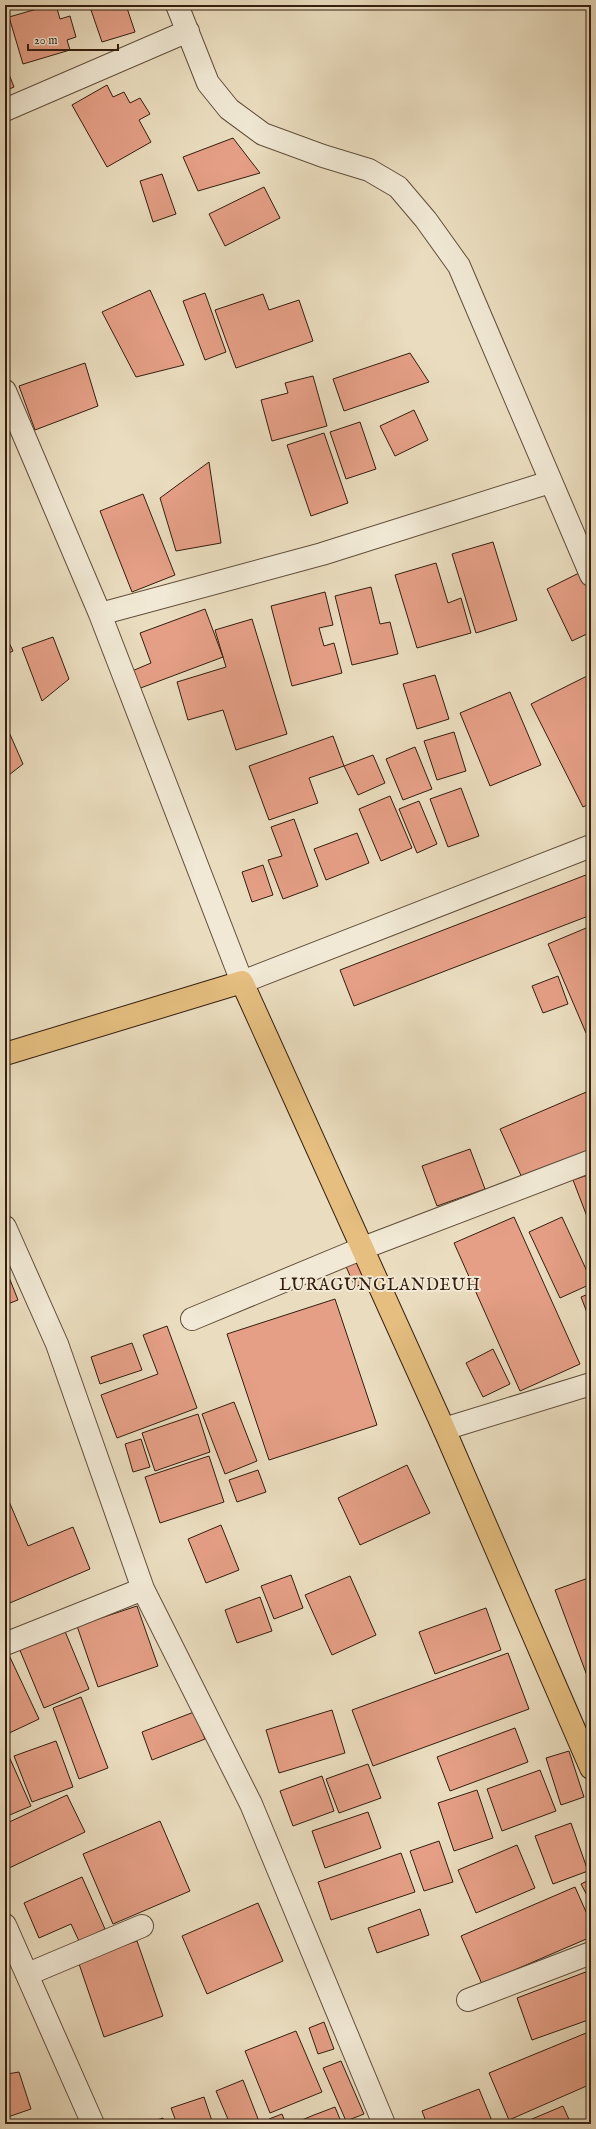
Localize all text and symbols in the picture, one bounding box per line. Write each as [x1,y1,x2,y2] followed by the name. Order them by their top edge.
[28,26,118,52] scale bar
[34,33,57,48] text: 20 m
[279,1276,481,1296] district label: LURAGUNGLANDEUH

